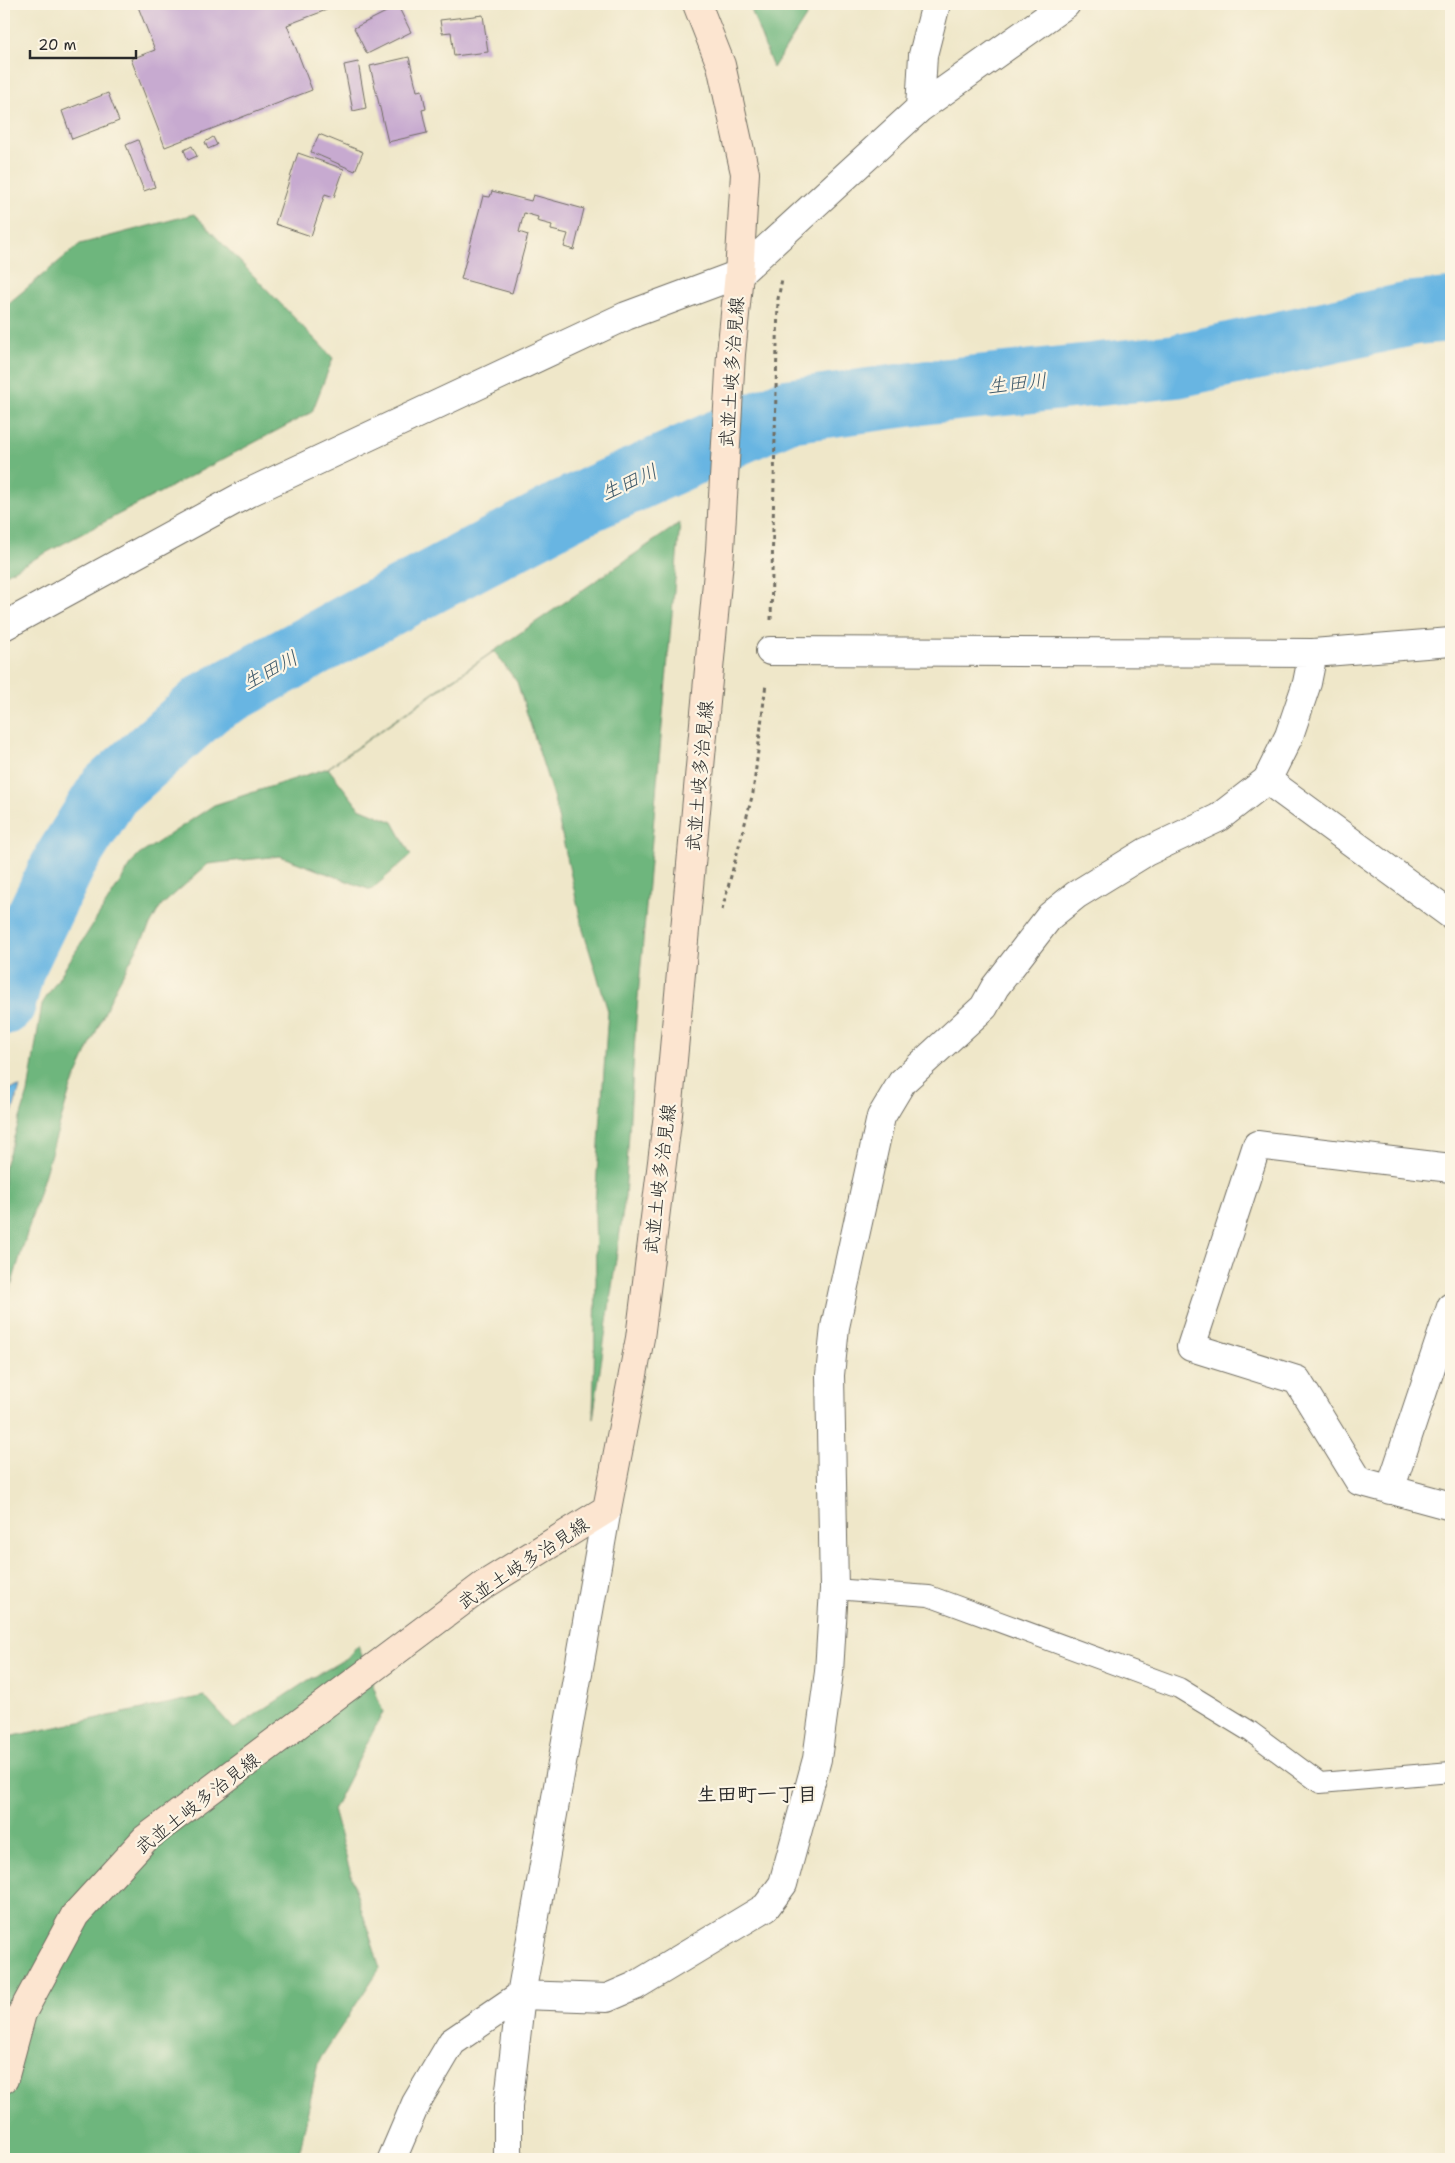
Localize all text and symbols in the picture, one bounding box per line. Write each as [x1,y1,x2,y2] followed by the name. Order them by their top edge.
[30,28,136,60] scale bar
[38,35,77,55] text: 20 m
[714,295,749,449] street label: 武並土岐多治見線
[986,367,1048,399] water label: 生田川
[596,458,662,506] water label: 生田川
[237,644,303,696] water label: 生田川
[680,699,719,853] street label: 武並土岐多治見線
[638,1102,681,1256] street label: 武並土岐多治見線
[453,1512,594,1615] street label: 武並土岐多治見線
[130,1747,265,1860] street label: 武並土岐多治見線
[697,1781,817,1807] district label: 生田町一丁目

